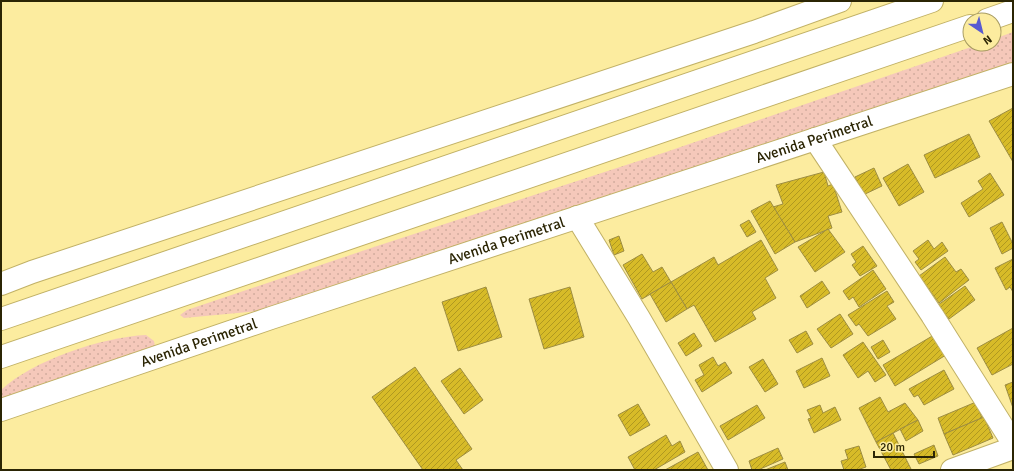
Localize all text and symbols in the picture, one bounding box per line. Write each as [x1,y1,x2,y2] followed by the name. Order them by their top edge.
[962,12,1002,52] north arrow
[981,32,994,47] text: N
[753,112,875,167] street label: Avenida Perimetral
[446,213,567,268] street label: Avenida Perimetral
[138,314,259,371] street label: Avenida Perimetral
[874,433,934,459] scale bar
[880,440,905,455] text: 20 m

